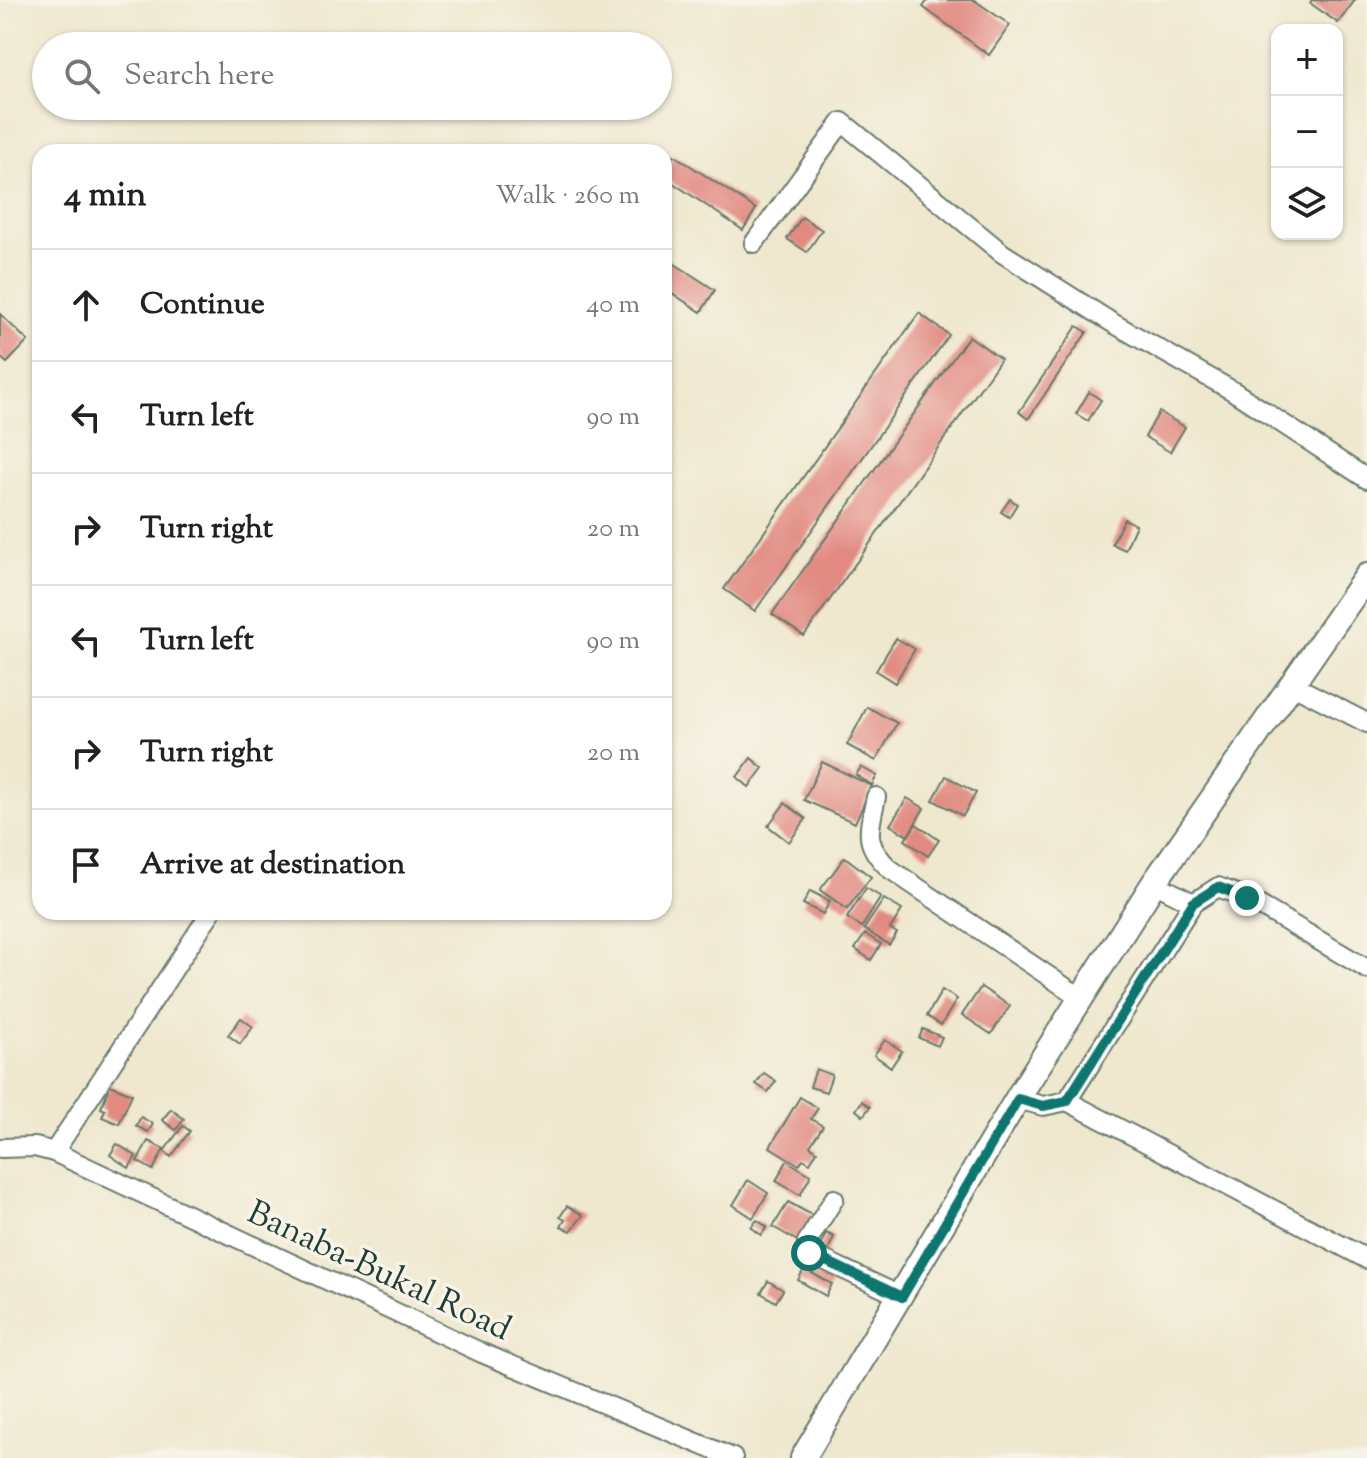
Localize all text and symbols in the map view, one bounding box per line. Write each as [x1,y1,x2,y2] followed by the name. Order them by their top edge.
[1271,24,1343,240] map controls
[1271,24,1343,96] button: +
[32,32,672,120] search box
[60,54,104,98] icon: search
[124,55,274,98] text: Search here
[1271,96,1343,168] button: −
[1271,168,1343,240] button: layers
[64,172,146,221] text: 4 min
[495,178,640,215] text: Walk · 260 m
[64,283,108,327] icon: ahead
[140,284,265,327] text: Continue
[586,287,640,324] text: 40 m
[64,395,108,439] icon: left
[140,396,254,439] text: Turn left
[587,399,640,436] text: 90 m
[64,507,108,551] icon: right
[140,508,273,551] text: Turn right
[587,511,640,548] text: 20 m
[64,619,108,663] icon: left
[140,620,254,663] text: Turn left
[587,623,640,660] text: 90 m
[64,731,108,775] icon: right
[140,732,273,775] text: Turn right
[587,735,640,772] text: 20 m
[64,843,108,887] icon: arrive
[140,844,405,887] text: Arrive at destination
[1229,880,1265,916] route end
[238,1189,519,1355] street label: Banaba-Bukal Road
[791,1235,827,1271] route start

